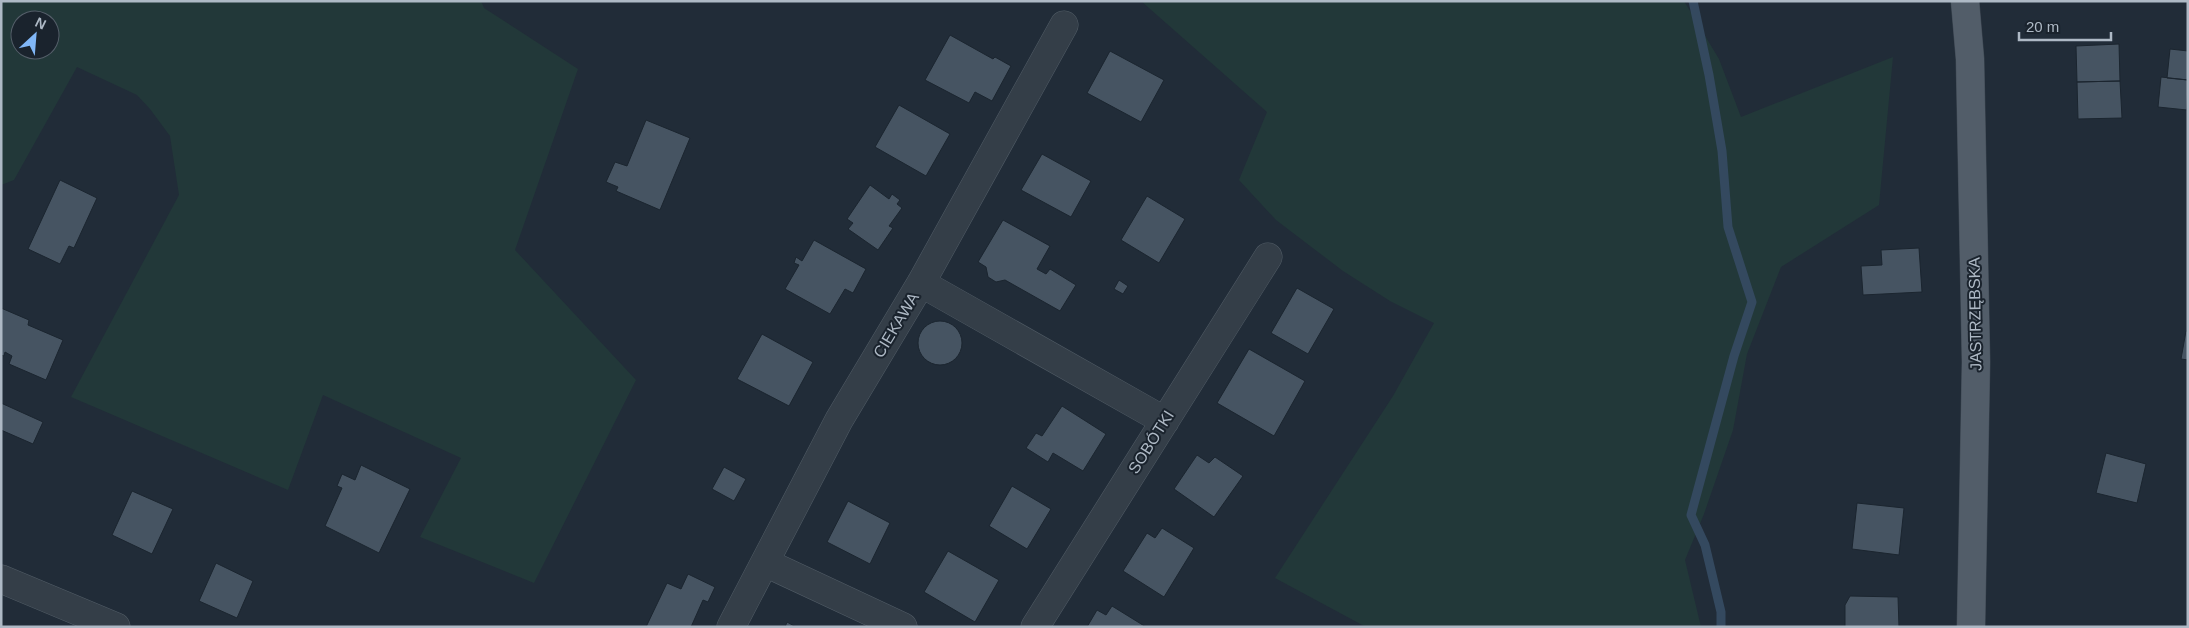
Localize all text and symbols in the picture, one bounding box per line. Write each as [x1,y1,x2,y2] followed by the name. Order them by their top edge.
[10,10,60,60] north arrow
[2019,10,2112,42] scale bar
[33,14,49,33] text: N
[2026,18,2059,35] text: 20 m
[1966,257,1984,371] street label: JASTRZĘBSKA
[870,289,922,360] street label: CIEKAWA
[1124,407,1177,477] street label: SOBÓTKI

